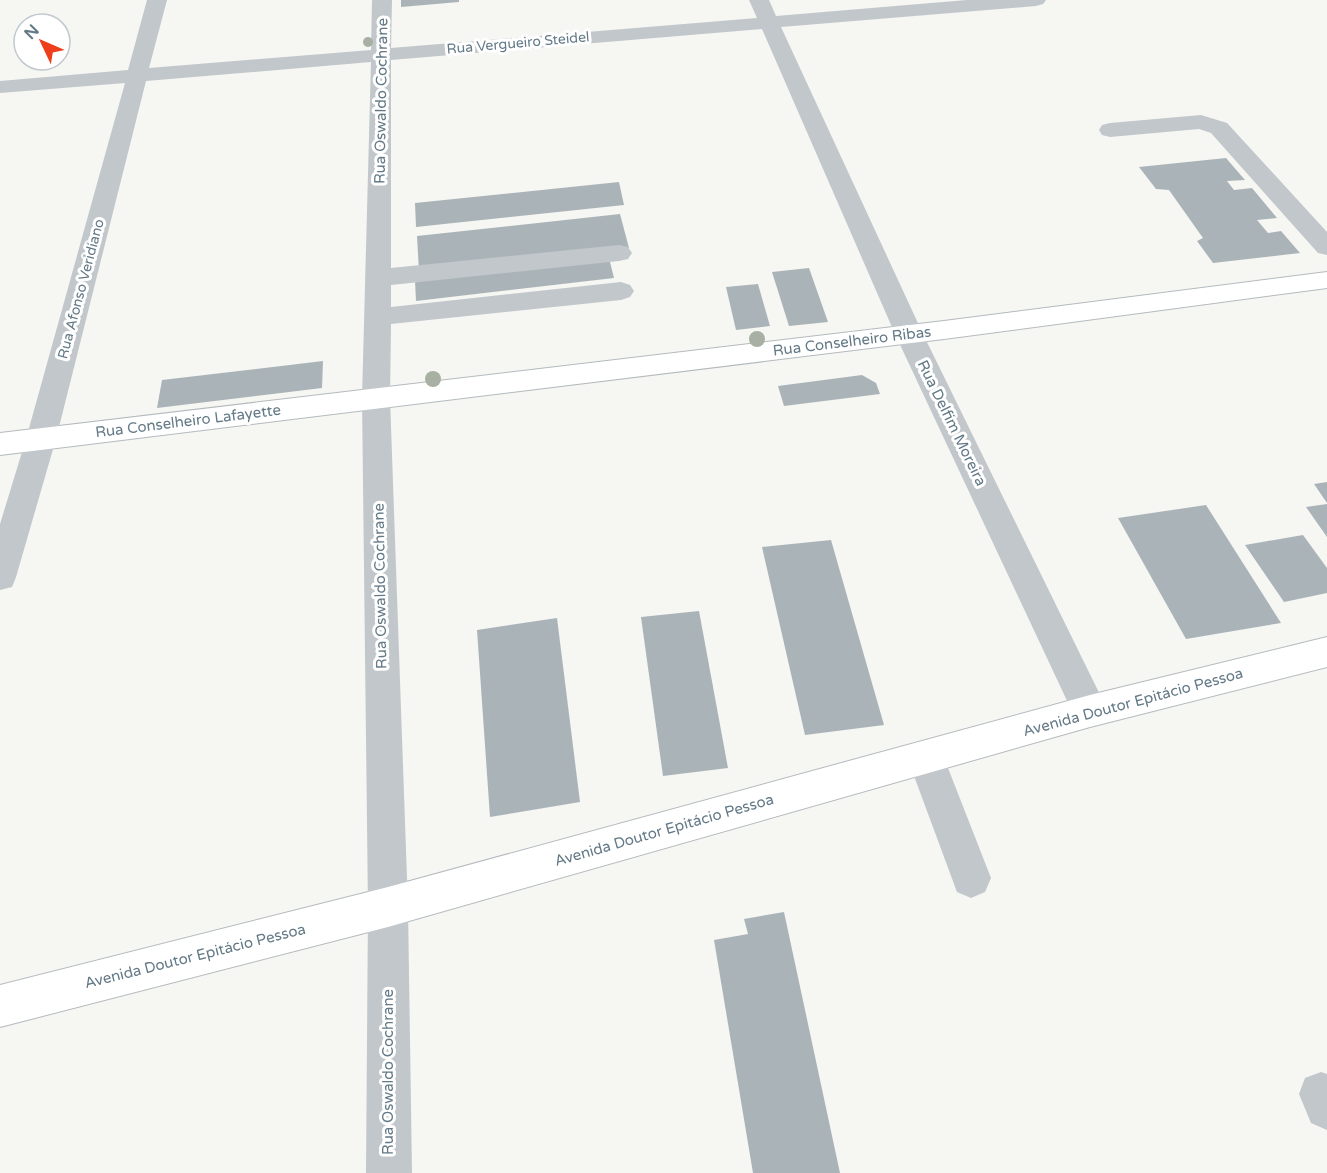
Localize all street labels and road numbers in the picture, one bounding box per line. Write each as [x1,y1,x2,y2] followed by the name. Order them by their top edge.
[371,18,391,184] street label: Rua Oswaldo Cochrane
[446,28,590,58] street label: Rua Vergueiro Steidel
[54,217,108,361] street label: Rua Afonso Veridiano
[772,322,932,360] street label: Rua Conselheiro Ribas
[914,357,990,489] street label: Rua Delfim Moreira
[94,401,282,441] street label: Rua Conselheiro Lafayette
[370,503,390,669] street label: Rua Oswaldo Cochrane
[1021,664,1245,740] street label: Avenida Doutor Epitácio Pessoa
[552,790,776,870] street label: Avenida Doutor Epitácio Pessoa
[83,920,307,992] street label: Avenida Doutor Epitácio Pessoa
[379,989,397,1155] street label: Rua Oswaldo Cochrane

